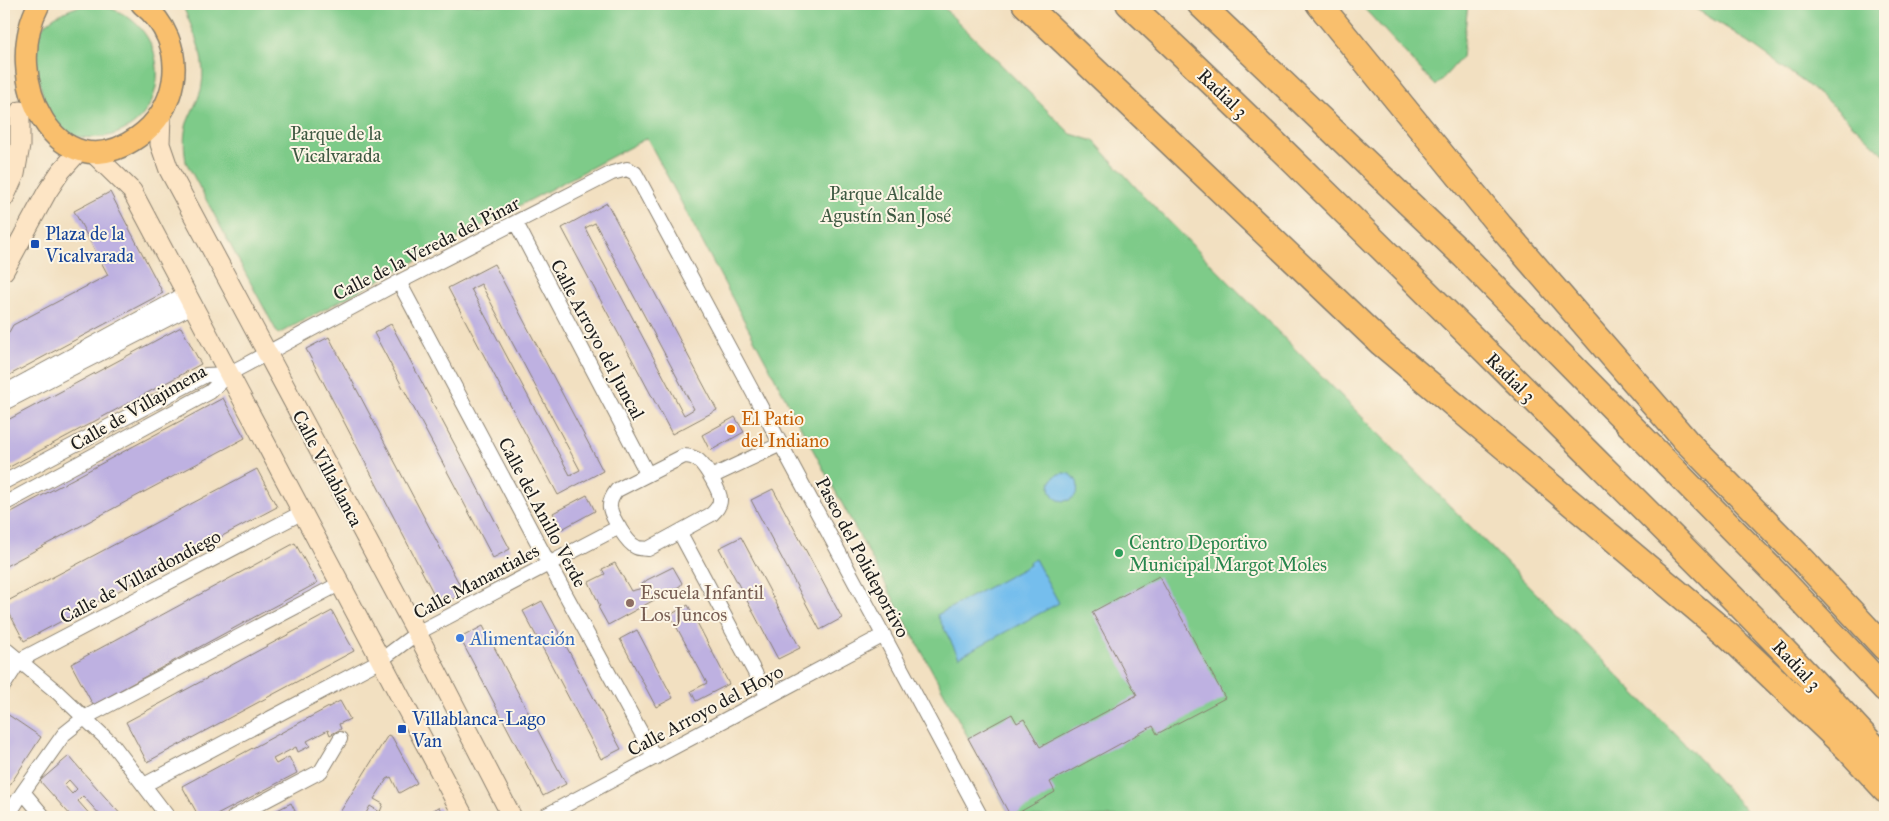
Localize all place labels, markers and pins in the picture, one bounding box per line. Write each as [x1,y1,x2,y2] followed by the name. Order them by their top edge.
[44,222,135,267] place label: Plaza de la Vicalvarada
[29,238,41,250] marker: Plaza de la Vicalvarada
[741,407,829,452] place label: El Patio del Indiano
[725,423,737,435] marker: El Patio del Indiano
[1129,531,1327,577] place label: Centro Deportivo Municipal Margot Moles
[1113,547,1125,559] marker: Centro Deportivo Municipal Margot Moles
[640,581,765,627] place label: Escuela Infantil Los Juncos
[624,597,636,609] marker: Escuela Infantil Los Juncos
[469,627,575,650] place label: Alimentación
[454,632,466,644] marker: Alimentación
[411,707,546,752] place label: Villablanca-Lago Van
[396,723,408,735] marker: Villablanca-Lago Van

